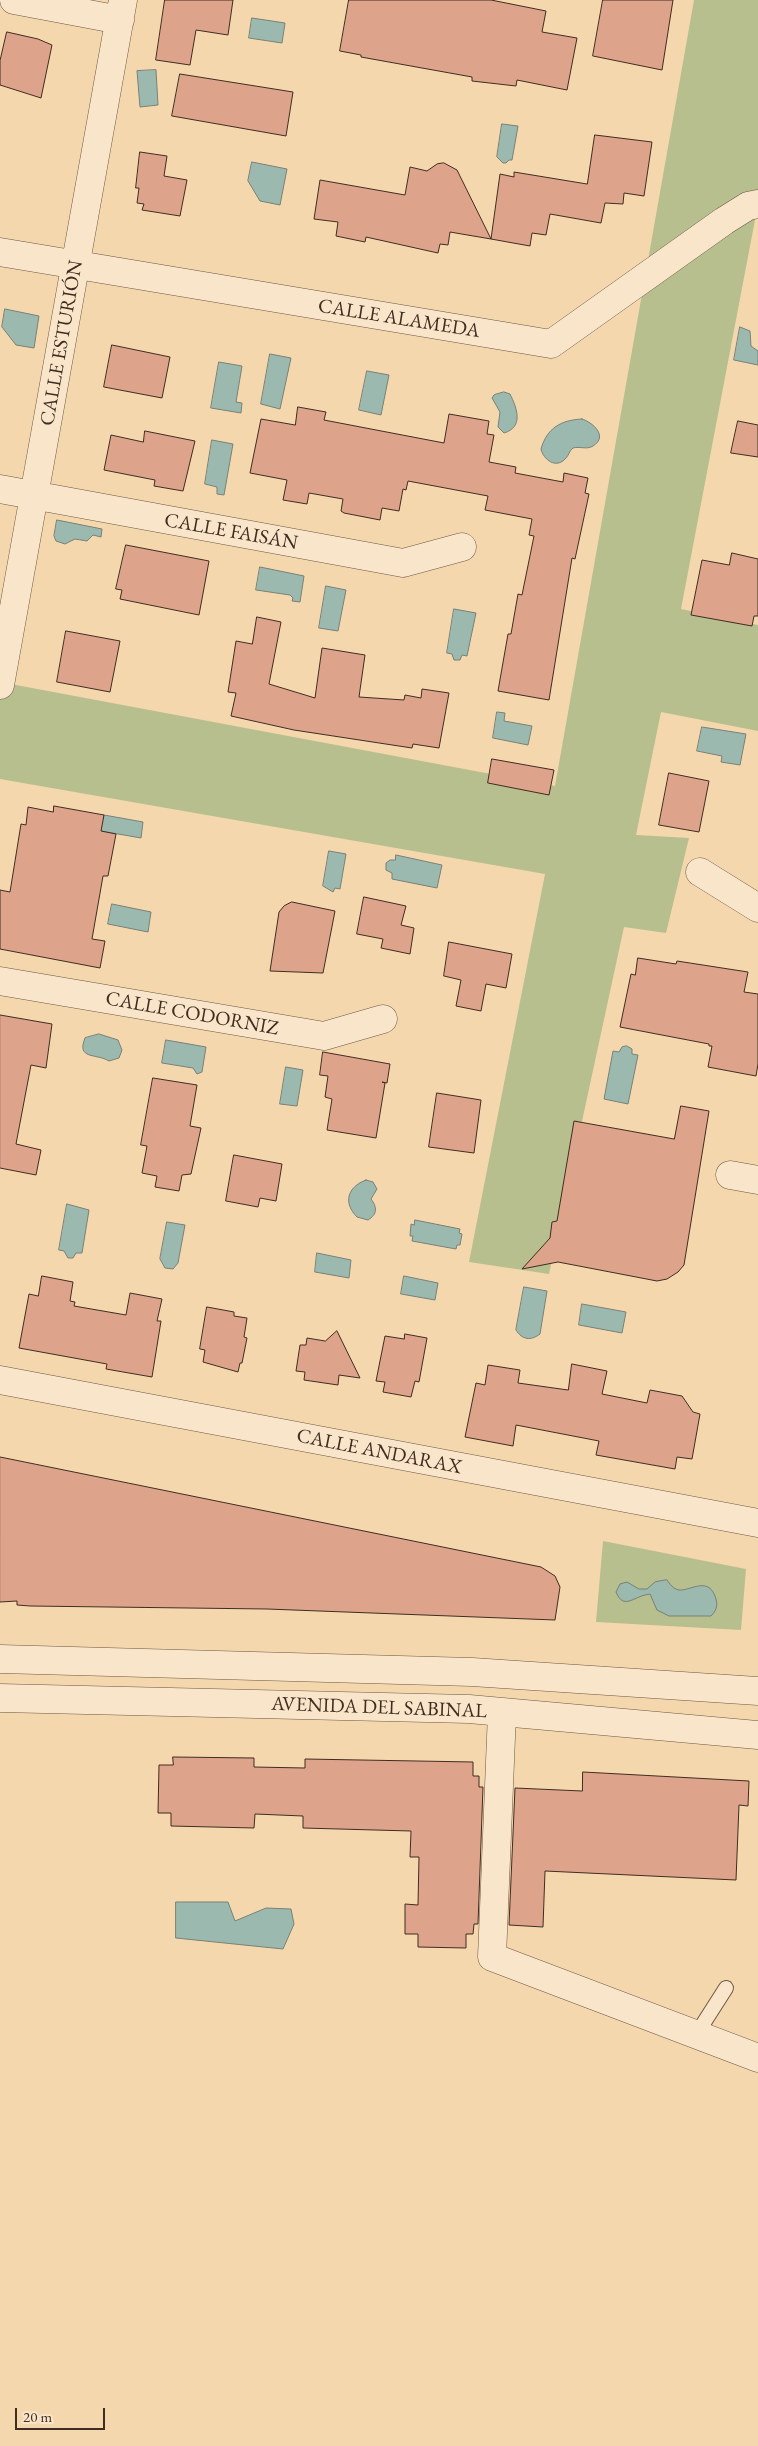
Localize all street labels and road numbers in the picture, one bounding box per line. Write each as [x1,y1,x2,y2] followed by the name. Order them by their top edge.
[36,258,88,428] street label: CALLE ESTURIÓN
[316,294,482,344] street label: CALLE ALAMEDA
[162,508,300,556] street label: CALLE FAISÁN
[104,987,280,1041] street label: CALLE CODORNIZ
[294,1424,464,1480] street label: CALLE ANDARAX
[271,1692,487,1724] street label: AVENIDA DEL SABINAL

